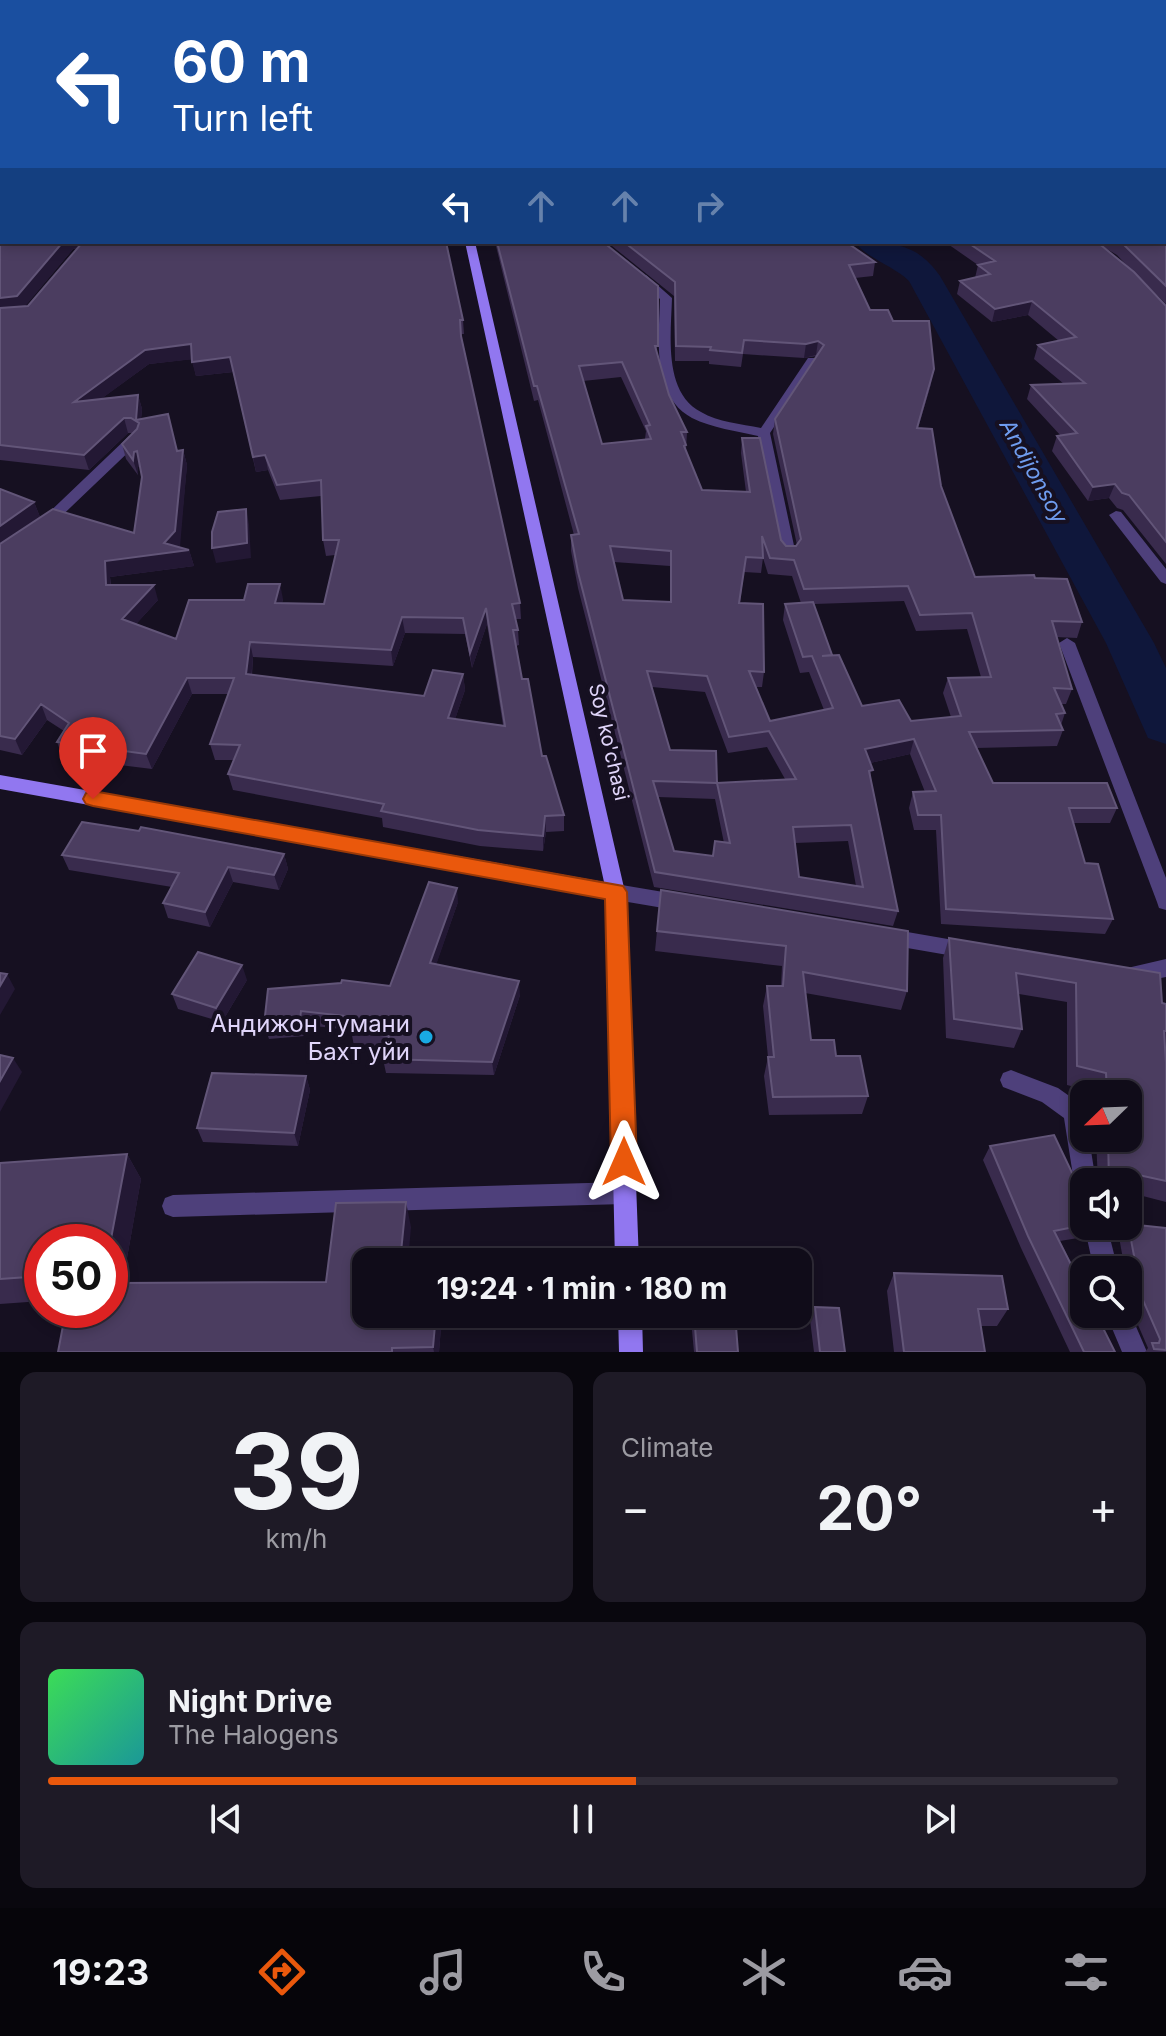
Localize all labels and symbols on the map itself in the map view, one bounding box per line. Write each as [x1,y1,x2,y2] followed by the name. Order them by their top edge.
[994,413,1074,528] water label: Andijonsoy
[584,681,634,803] street label: Soy ko'chasi
[59,717,127,799] pin
[210,1009,410,1066] place label: Андижон тумани Бахт уйи
[417,1028,435,1046] marker: Андижон тумани Бахт уйи
[1070,1080,1142,1152] north arrow
[582,1120,666,1204] position arrow
[24,1224,128,1328] speed limit sign: 50

